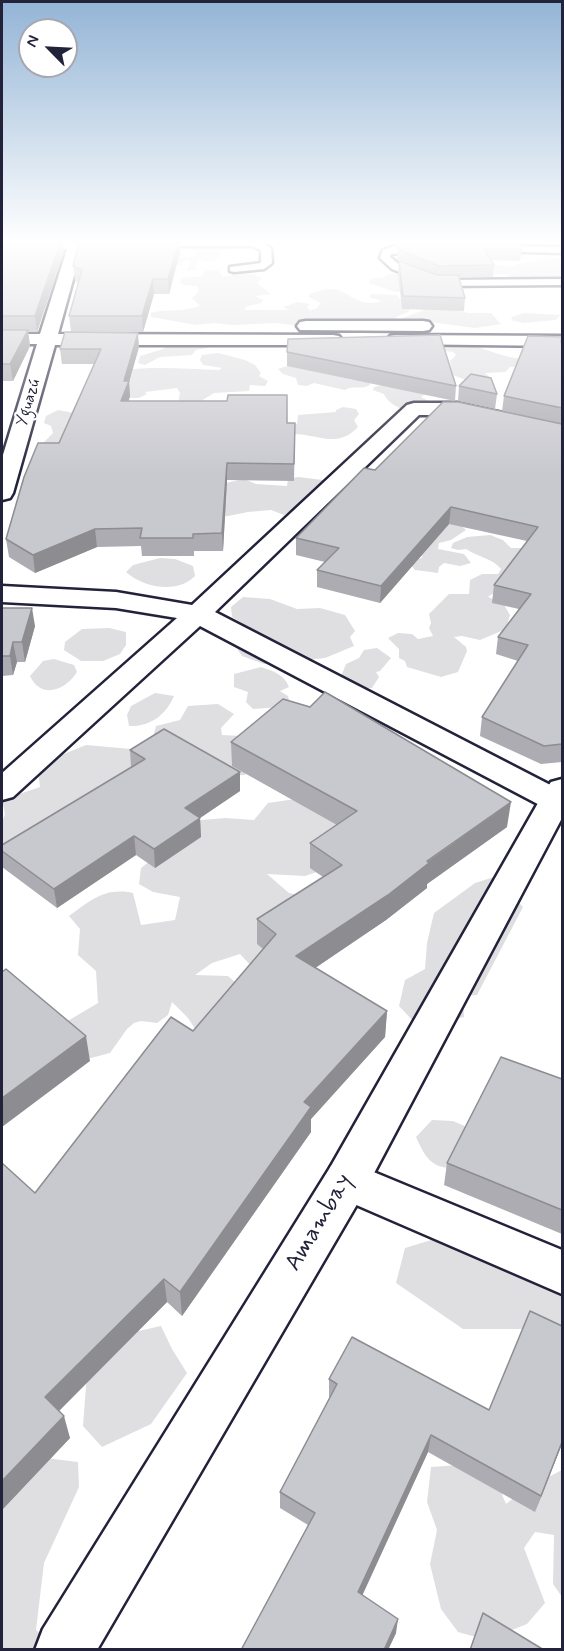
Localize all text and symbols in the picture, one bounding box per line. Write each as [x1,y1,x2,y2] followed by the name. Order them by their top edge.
[18,18,78,78] north arrow
[21,32,45,50] text: N
[13,377,45,429] street label: Yguazú
[280,1169,360,1277] street label: Amambay

